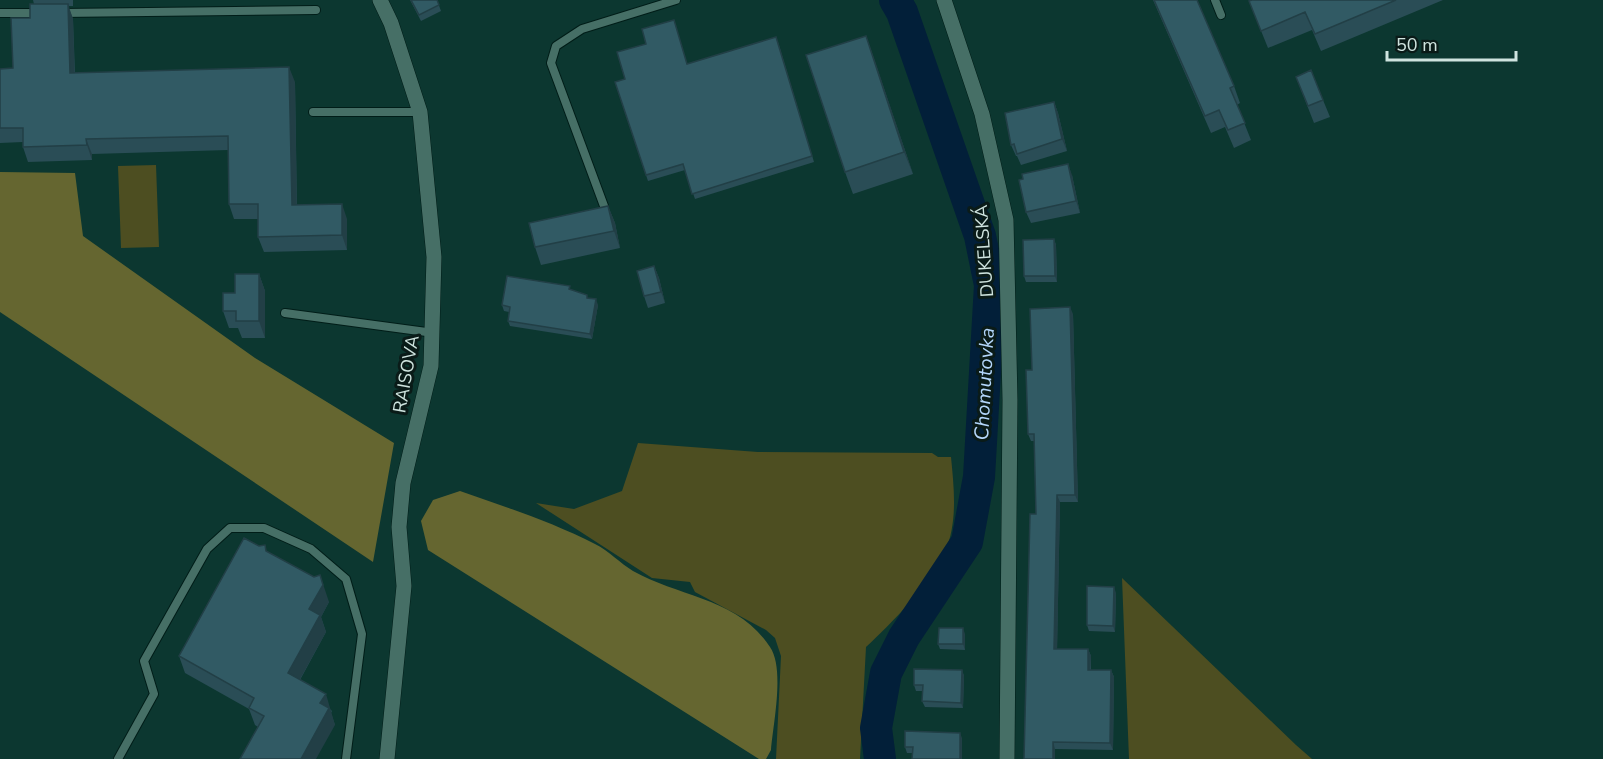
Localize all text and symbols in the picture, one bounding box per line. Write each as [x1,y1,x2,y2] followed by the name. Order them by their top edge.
[1387,24,1516,62] scale bar
[1396,33,1438,57] text: 50 m
[969,204,999,298] street label: DUKELSKÁ
[968,327,1001,441] water label: Chomutovka
[387,333,425,415] street label: RAISOVA

